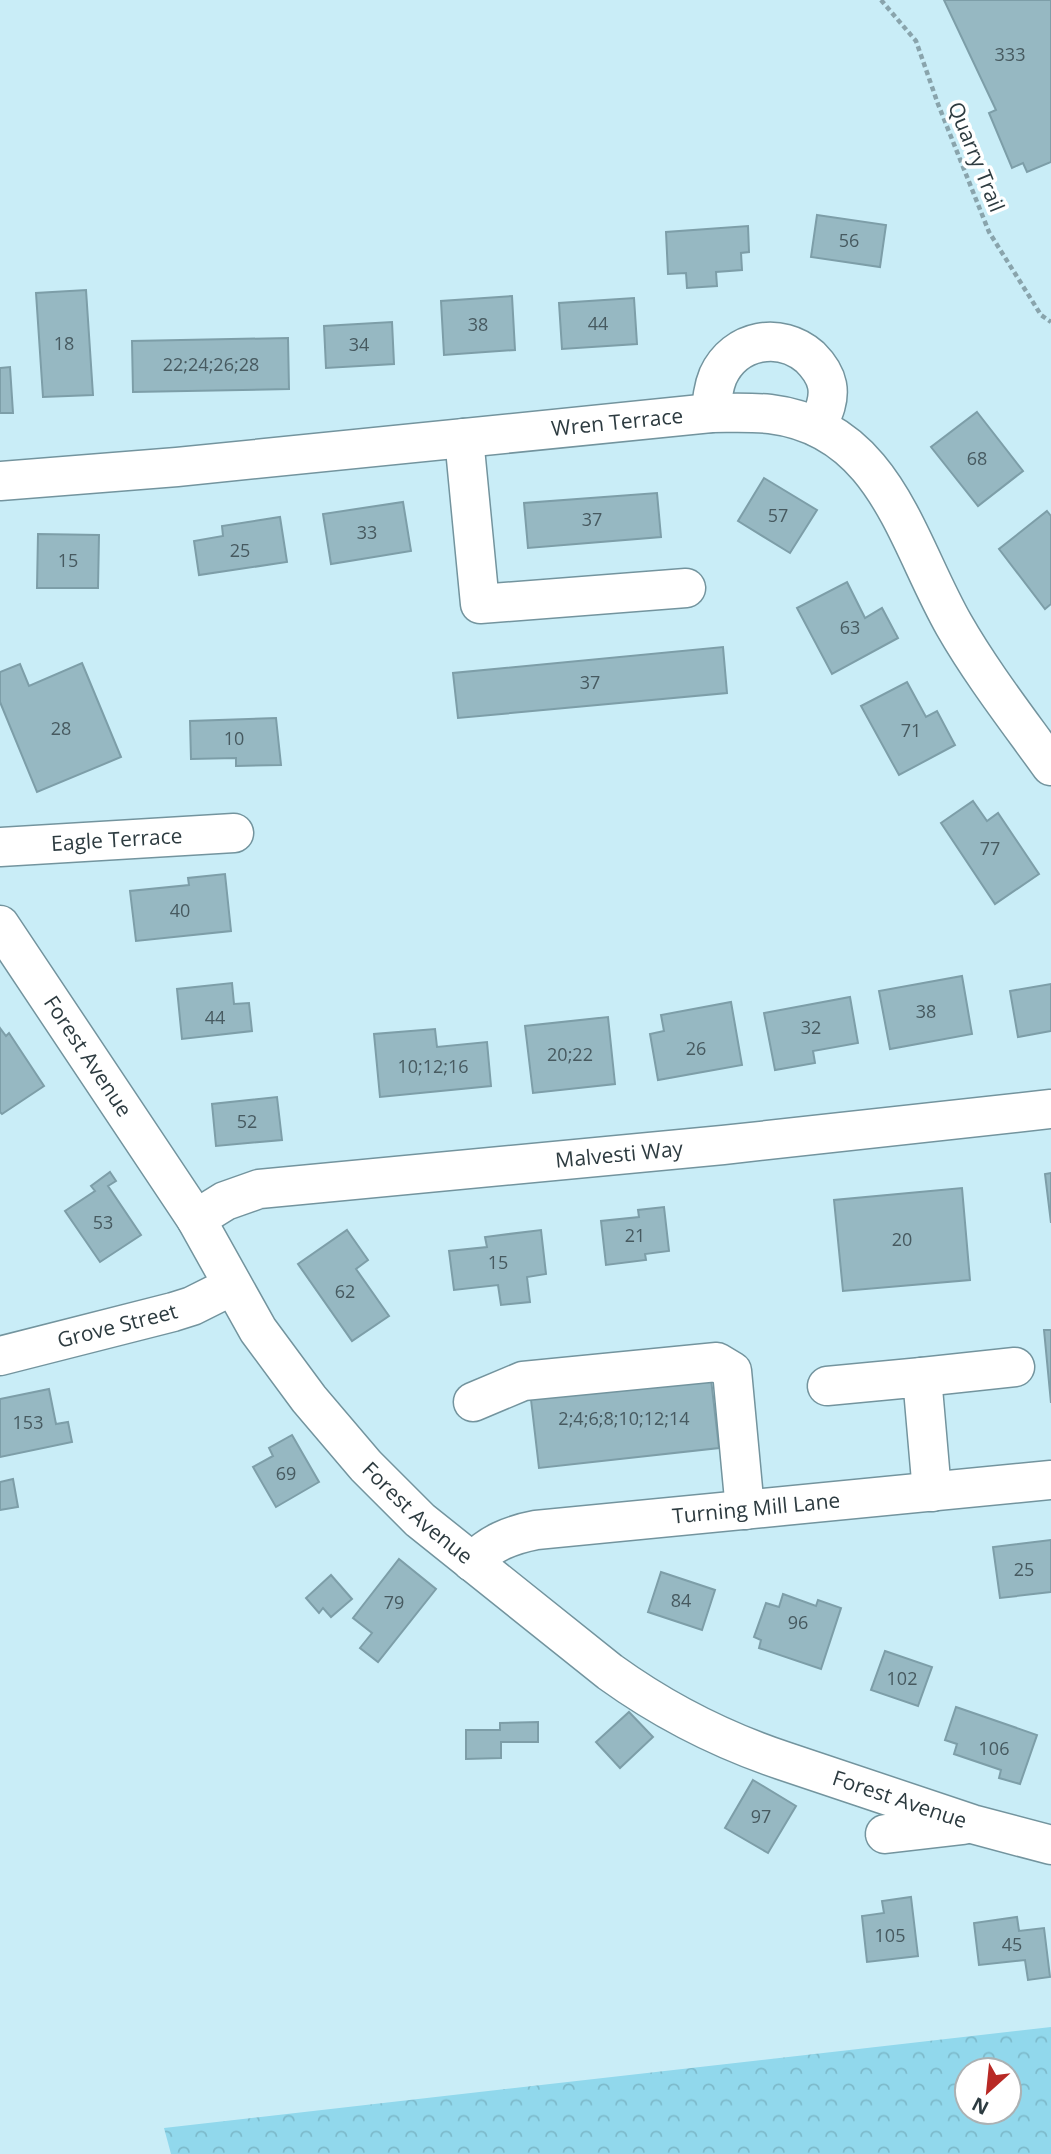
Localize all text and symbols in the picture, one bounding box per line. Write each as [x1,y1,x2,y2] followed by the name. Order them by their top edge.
[995,42,1025,66] house number: 333
[942,97,1012,216] street label: Quarry Trail
[839,228,859,252] house number: 56
[588,311,608,335] house number: 44
[468,312,488,336] house number: 38
[54,331,74,355] house number: 18
[349,332,369,356] house number: 34
[163,352,259,376] house number: 22;24;26;28
[550,401,684,442] street label: Wren Terrace
[967,446,987,470] house number: 68
[768,503,788,527] house number: 57
[582,507,602,531] house number: 37
[357,520,377,544] house number: 33
[230,538,250,562] house number: 25
[58,548,78,572] house number: 15
[840,615,860,639] house number: 63
[580,670,600,694] house number: 37
[51,716,71,740] house number: 28
[901,718,921,742] house number: 71
[224,726,244,750] house number: 10
[50,821,183,857] street label: Eagle Terrace
[980,836,1000,860] house number: 77
[170,898,190,922] house number: 40
[38,990,139,1122] street label: Forest Avenue
[916,999,936,1023] house number: 38
[205,1005,225,1029] house number: 44
[801,1015,821,1039] house number: 32
[686,1036,706,1060] house number: 26
[547,1042,593,1066] house number: 20;22
[397,1054,469,1078] house number: 10;12;16
[237,1109,257,1133] house number: 52
[554,1134,685,1174] street label: Malvesti Way
[93,1210,113,1234] house number: 53
[625,1223,645,1247] house number: 21
[892,1227,912,1251] house number: 20
[488,1250,508,1274] house number: 15
[335,1279,355,1303] house number: 62
[54,1296,181,1354] street label: Grove Street
[558,1406,690,1430] house number: 2;4;6;8;10;12;14
[13,1410,43,1434] house number: 153
[357,1455,479,1570] street label: Forest Avenue
[276,1461,296,1485] house number: 69
[671,1486,841,1530] street label: Turning Mill Lane
[1014,1557,1034,1581] house number: 25
[671,1588,691,1612] house number: 84
[384,1590,404,1614] house number: 79
[788,1610,808,1634] house number: 96
[887,1666,917,1690] house number: 102
[979,1736,1009,1760] house number: 106
[829,1763,971,1834] street label: Forest Avenue
[751,1804,771,1828] house number: 97
[875,1923,905,1947] house number: 105
[1002,1932,1022,1956] house number: 45
[953,2056,1023,2126] north arrow
[967,2091,993,2121] text: N

